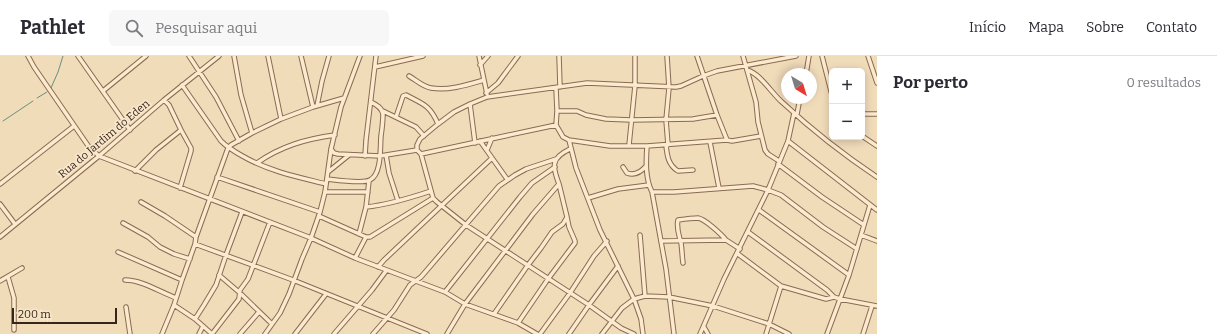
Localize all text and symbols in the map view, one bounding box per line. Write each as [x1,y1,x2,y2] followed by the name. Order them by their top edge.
[109,10,389,46] search box
[20,16,85,39] text: Pathlet
[123,17,145,39] icon: search
[155,19,257,37] text: Pesquisar aqui
[969,19,1006,36] text: Início
[1028,19,1064,36] text: Mapa
[1086,19,1124,36] text: Sobre
[1146,19,1197,36] text: Contato
[781,68,817,104] north arrow
[829,68,865,140] map controls
[829,68,865,104] button: +
[893,72,968,93] text: Por perto
[1126,75,1201,90] text: 0 resultados
[56,97,152,181] street label: Rua do Jardim do Eden
[829,104,865,140] button: −
[12,306,117,325] scale bar
[18,308,51,321] text: 200 m

